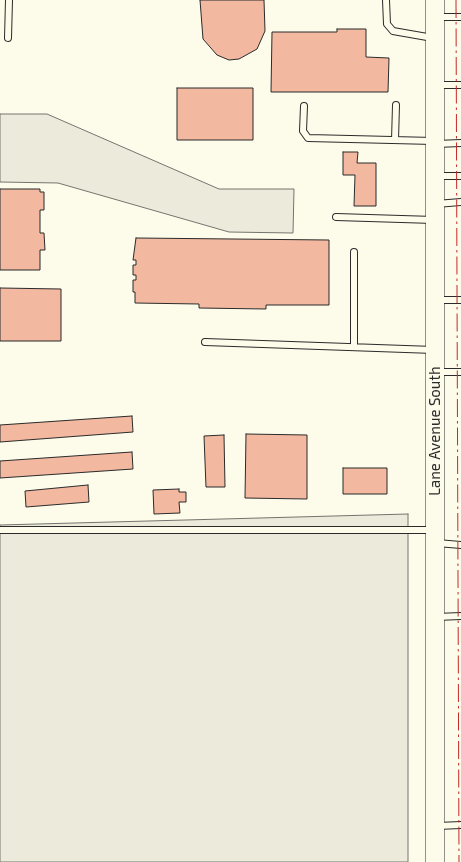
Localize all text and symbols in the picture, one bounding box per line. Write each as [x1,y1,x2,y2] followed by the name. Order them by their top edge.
[426,366,444,496] street label: Lane Avenue South

